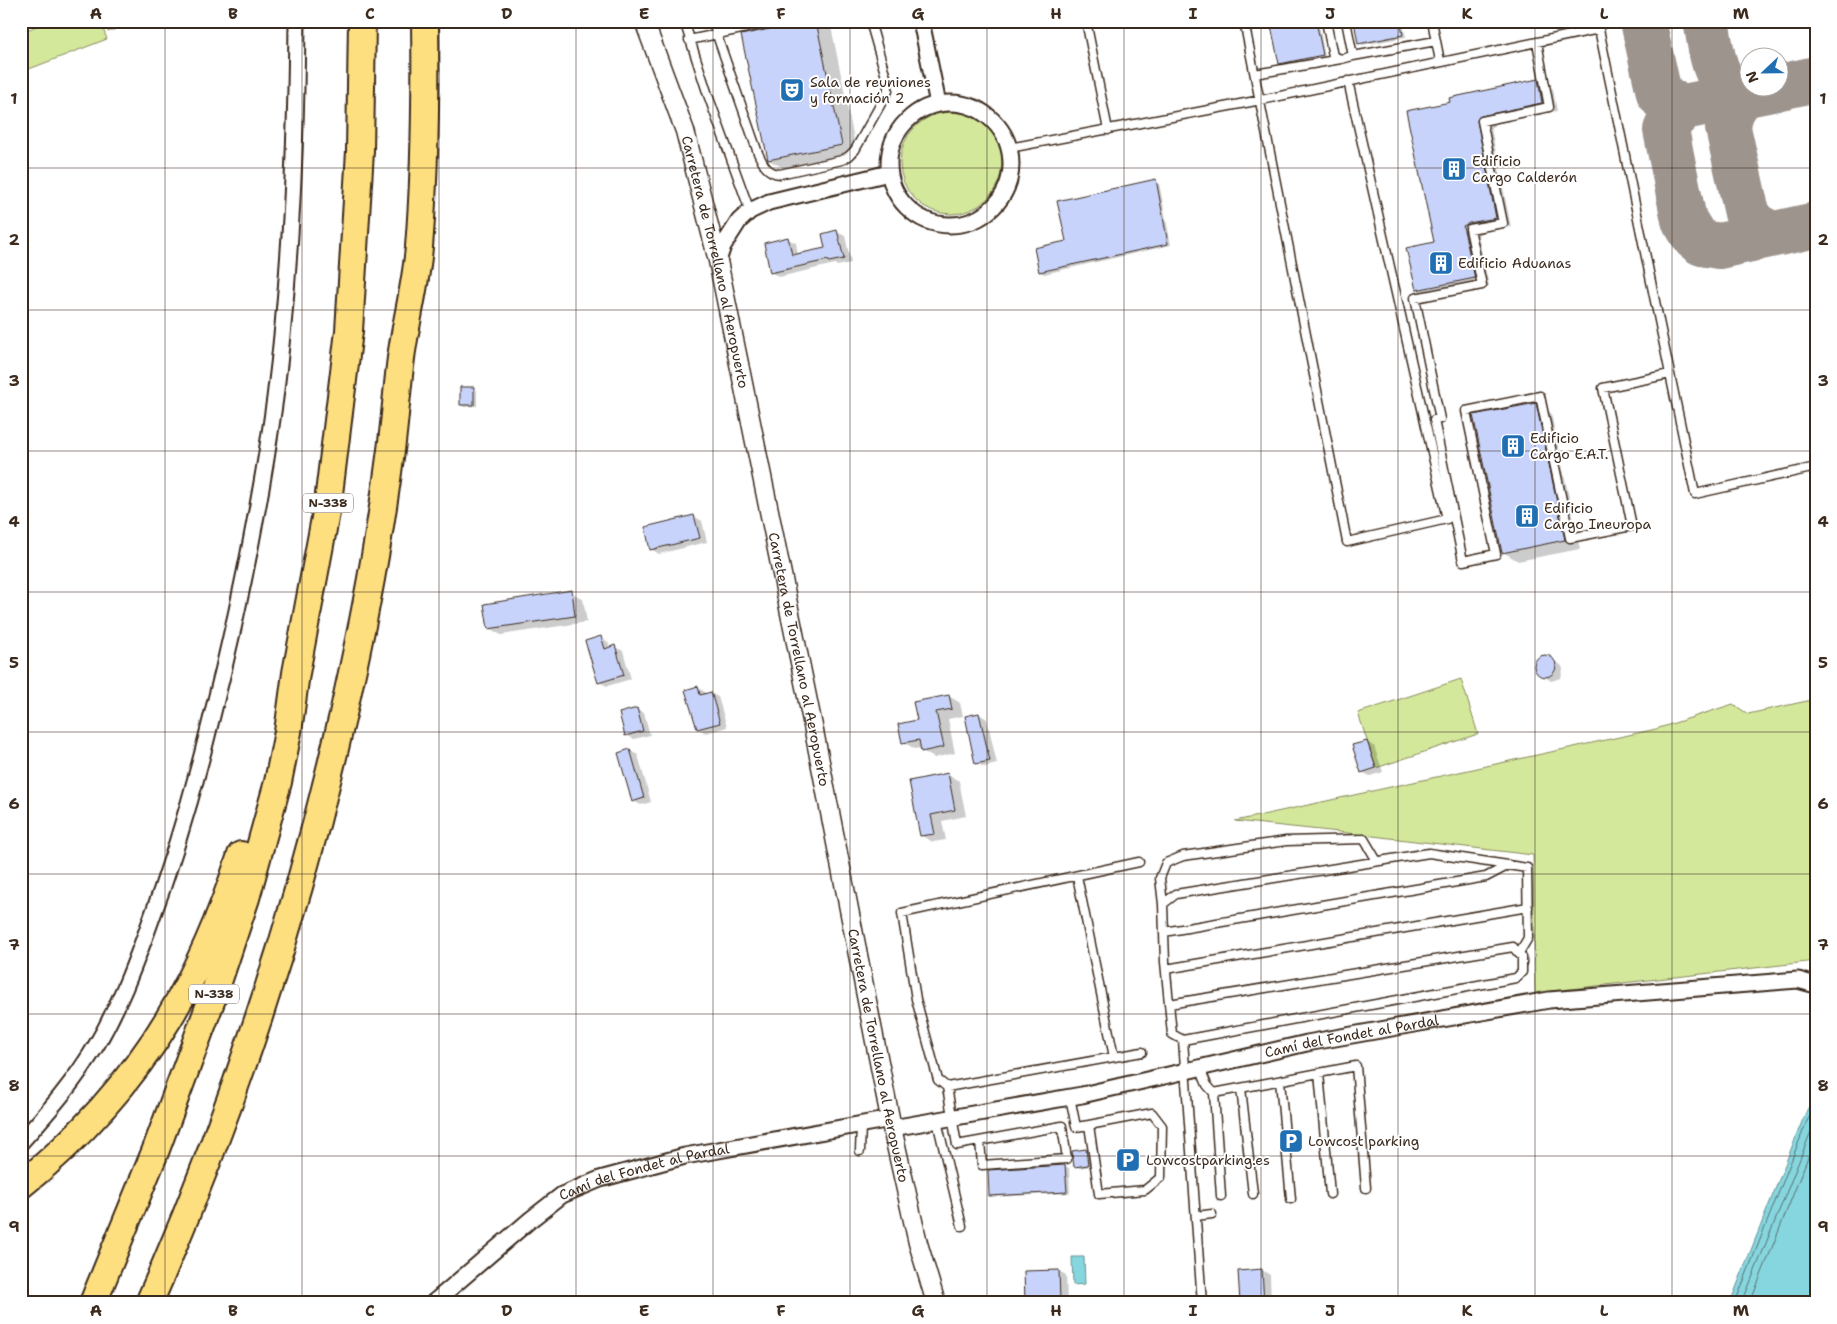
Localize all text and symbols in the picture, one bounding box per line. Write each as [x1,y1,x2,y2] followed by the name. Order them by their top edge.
[90,3,102,24] text: A
[228,3,238,24] text: B
[365,3,375,24] text: C
[501,3,513,24] text: D
[639,3,649,24] text: E
[776,3,786,24] text: F
[912,3,925,24] text: G
[1050,3,1062,24] text: H
[1189,3,1198,24] text: I
[1325,3,1335,24] text: J
[1462,3,1473,24] text: K
[1600,3,1609,24] text: L
[1733,3,1750,24] text: M
[1740,48,1790,98] north arrow
[1742,68,1762,85] text: N
[810,73,931,107] place label: Sala de reuniones y formación 2
[779,77,805,103] theatre icon: Sala de reuniones y formación 2
[10,88,18,109] text: 1
[1819,88,1827,109] text: 1
[678,134,753,390] street label: Carretera de Torrellano al Aeropuerto
[1472,152,1577,186] place label: Edificio Cargo Calderón
[1441,156,1467,182] building icon: Edificio Cargo Calderón
[8,229,20,250] text: 2
[1817,229,1829,250] text: 2
[1428,250,1454,276] building icon: Edificio Aduanas
[1458,254,1571,272] place label: Edificio Aduanas
[8,370,20,391] text: 3
[1817,370,1829,391] text: 3
[1530,429,1608,463] place label: Edificio Cargo E.A.T.
[1500,433,1526,459] building icon: Edificio Cargo E.A.T.
[303,493,353,512] road number: N-338
[1544,499,1652,533] place label: Edificio Cargo Ineuropa
[1514,503,1540,529] building icon: Edificio Cargo Ineuropa
[8,511,20,532] text: 4
[1817,511,1829,532] text: 4
[765,531,834,788] street label: Carretera de Torrellano al Aeropuerto
[9,652,19,673] text: 5
[1818,652,1828,673] text: 5
[8,793,20,814] text: 6
[1817,793,1829,814] text: 6
[844,927,913,1184] street label: Carretera de Torrellano al Aeropuerto
[8,934,20,955] text: 7
[1817,934,1829,955] text: 7
[189,984,239,1004] road number: N-338
[1263,1011,1441,1061] street label: Camí del Fondet al Pardal
[8,1075,20,1096] text: 8
[1817,1075,1829,1096] text: 8
[1278,1128,1304,1154] parking icon: Lowcost parking
[1308,1132,1419,1150] place label: Lowcost parking
[556,1139,731,1204] street label: Camí del Fondet al Pardal
[1115,1147,1141,1173] parking icon: Lowcostparking.es
[1146,1151,1270,1169] place label: Lowcostparking.es
[8,1216,20,1237] text: 9
[1817,1216,1829,1237] text: 9
[90,1300,102,1321] text: A
[228,1300,238,1321] text: B
[365,1300,375,1321] text: C
[501,1300,513,1321] text: D
[639,1300,649,1321] text: E
[776,1300,786,1321] text: F
[912,1300,925,1321] text: G
[1050,1300,1062,1321] text: H
[1189,1300,1198,1321] text: I
[1325,1300,1335,1321] text: J
[1462,1300,1473,1321] text: K
[1600,1300,1609,1321] text: L
[1733,1300,1750,1321] text: M

